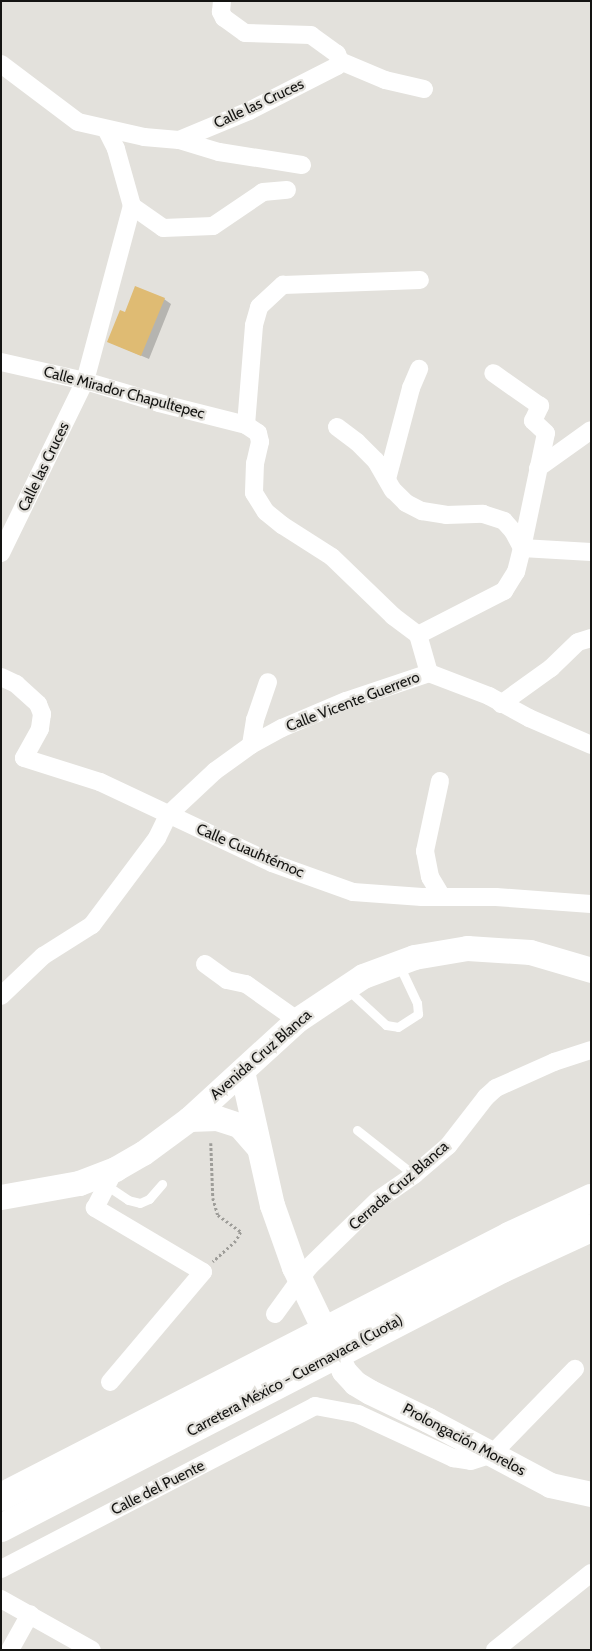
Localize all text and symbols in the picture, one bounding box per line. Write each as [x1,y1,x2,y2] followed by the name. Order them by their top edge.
[211,75,307,133] street label: Calle las Cruces
[41,363,207,423] street label: Calle Mirador Chapultepec
[15,419,73,515] street label: Calle las Cruces
[284,668,422,736] street label: Calle Vicente Guerrero
[193,820,307,882] street label: Calle Cuauhtémoc
[207,1006,315,1104] street label: Avenida Cruz Blanca
[345,1138,453,1234] street label: Cerrada Cruz Blanca
[184,1311,406,1441] street label: Carretera México - Cuernavaca (Cuota)
[400,1400,528,1480] street label: Prolongación Morelos
[108,1457,208,1519] street label: Calle del Puente

